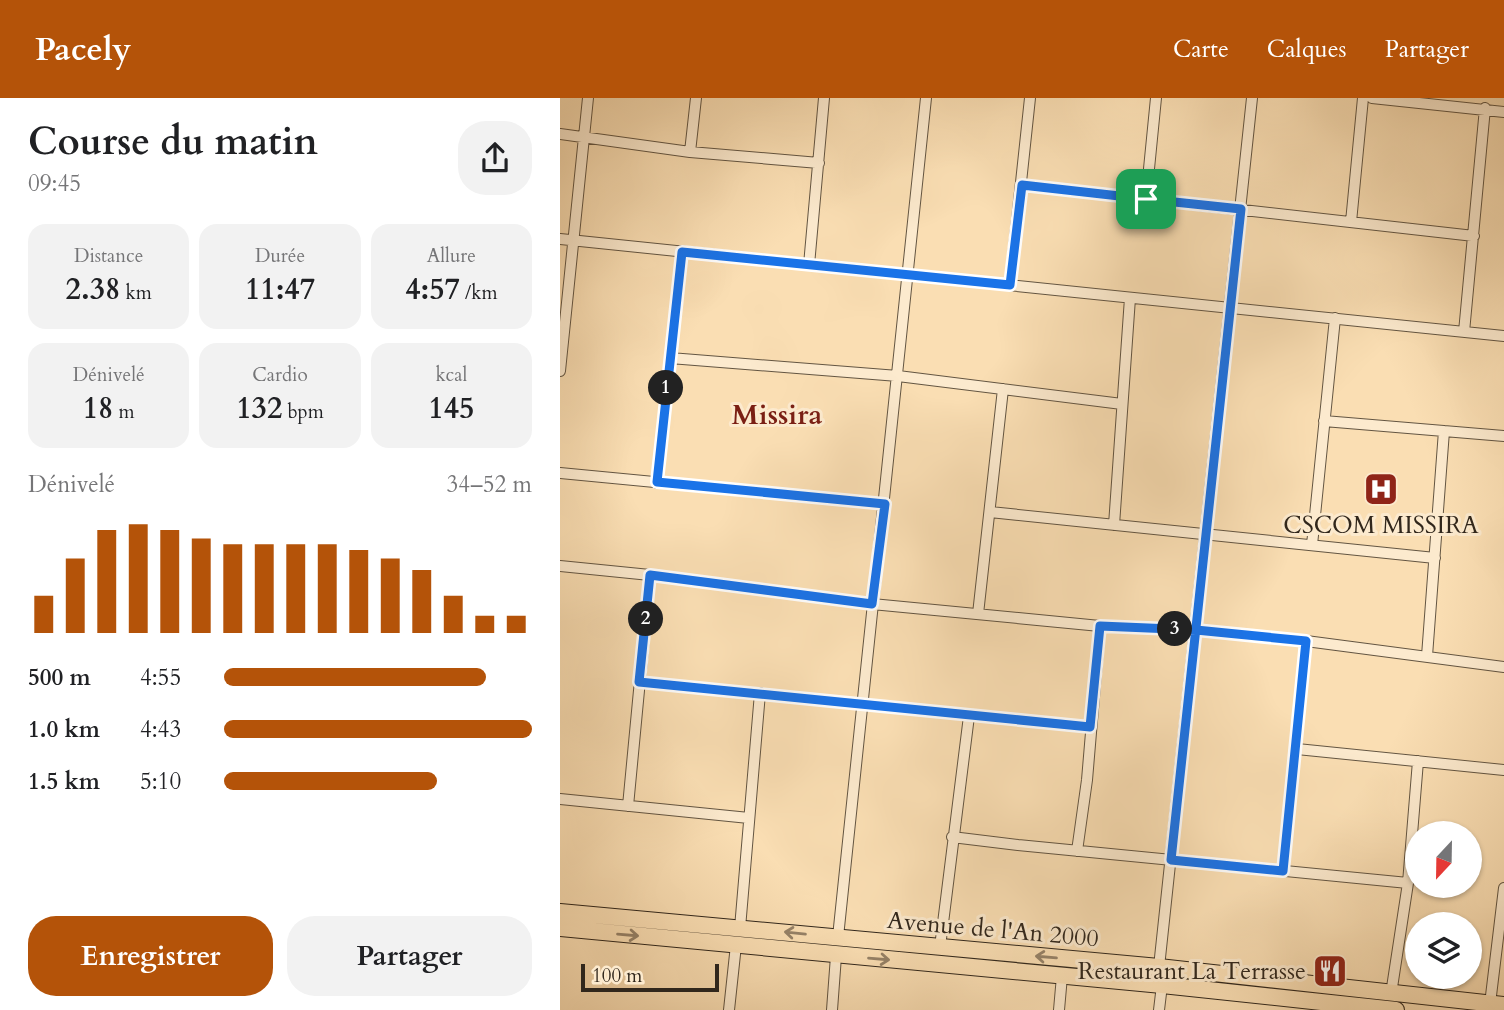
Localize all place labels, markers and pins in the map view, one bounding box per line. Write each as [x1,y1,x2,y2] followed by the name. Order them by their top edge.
[1116,169,1176,229] pin
[648,370,684,406] pin: 1
[1362,470,1400,508] hospital icon: CSCOM MISSIRA
[1283,509,1480,542] place label: CSCOM MISSIRA
[628,602,664,636] pin: 2
[1158,612,1192,646] pin: 3
[1311,952,1349,990] restaurant icon: Restaurant La Terrasse
[1078,955,1306,988] place label: Restaurant La Terrasse

